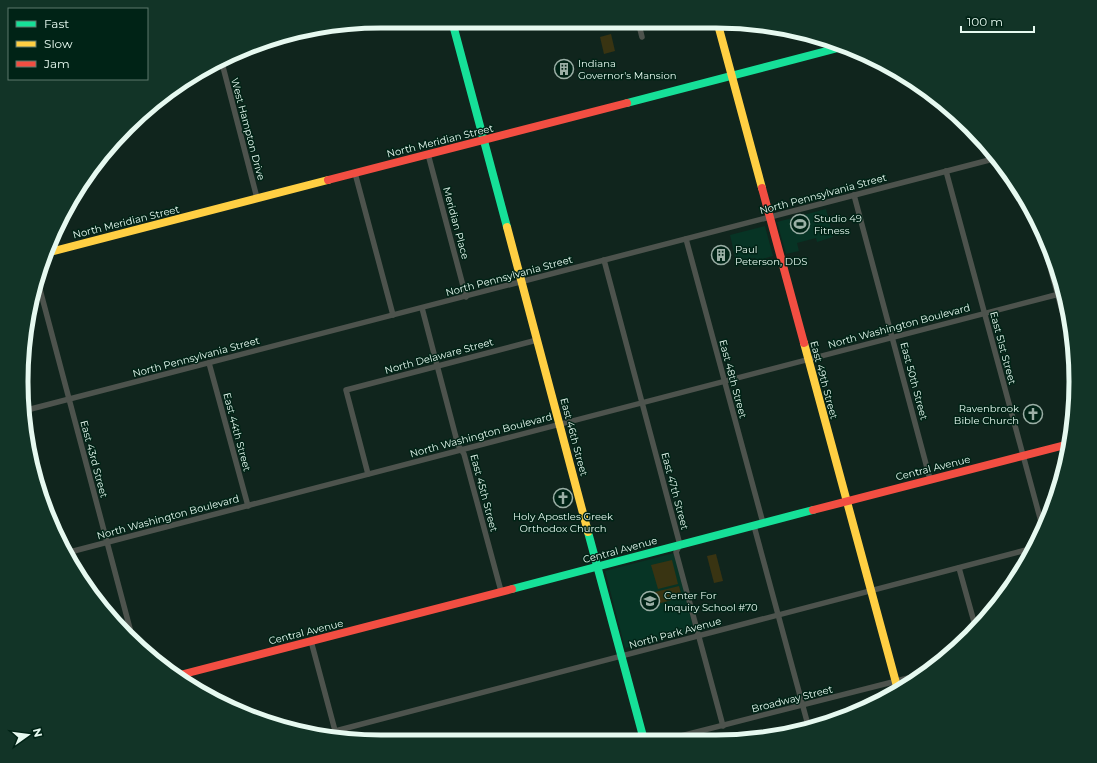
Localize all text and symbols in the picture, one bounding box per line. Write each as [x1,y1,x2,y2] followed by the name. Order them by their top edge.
[8,8,148,80] legend
[961,8,1034,34] scale bar
[967,14,1003,29] text: 100 m
[44,16,69,31] text: Fast
[44,36,73,51] text: Slow
[43,56,70,71] text: Jam
[578,57,676,82] place label: Indiana Governor's Mansion
[553,58,575,80] building icon: Indiana Governor's Mansion
[228,76,268,182] street label: West Hampton Drive
[385,121,495,161] street label: North Meridian Street
[758,171,888,217] street label: North Pennsylvania Street
[440,185,472,261] street label: Meridian Place
[71,202,181,242] street label: North Meridian Street
[814,212,862,237] place label: Studio 49 Fitness
[789,213,811,235] sports icon: Studio 49 Fitness
[735,243,807,268] place label: Paul Peterson, DDS
[710,244,732,266] building icon: Paul Peterson, DDS
[444,253,574,299] street label: North Pennsylvania Street
[826,301,972,351] street label: North Washington Boulevard
[987,310,1019,386] street label: East 51st Street
[131,334,261,380] street label: North Pennsylvania Street
[383,335,495,377] street label: North Delaware Street
[716,338,750,420] street label: East 48th Street
[807,339,841,421] street label: East 49th Street
[897,341,931,421] street label: East 50th Street
[220,391,254,473] street label: East 44th Street
[557,396,591,478] street label: East 46th Street
[954,402,1019,427] place label: Ravenbrook Bible Church
[1022,403,1044,425] church icon: Ravenbrook Bible Church
[408,410,554,460] street label: North Washington Boulevard
[77,419,111,499] street label: East 43rd Street
[658,451,692,531] street label: East 47th Street
[894,452,972,484] street label: Central Avenue
[467,453,501,533] street label: East 45th Street
[552,487,574,509] church icon: Holy Apostles Greek Orthodox Church
[95,492,241,542] street label: North Washington Boulevard
[513,510,613,535] place label: Holy Apostles Greek Orthodox Church
[581,534,659,566] street label: Central Avenue
[664,589,758,614] place label: Center For Inquiry School #70
[639,590,661,612] school or university icon: Center For Inquiry School #70
[627,614,723,652] street label: North Park Avenue
[267,616,345,648] street label: Central Avenue
[750,683,834,715] street label: Broadway Street
[8,715,48,755] north arrow
[30,727,46,739] text: N

